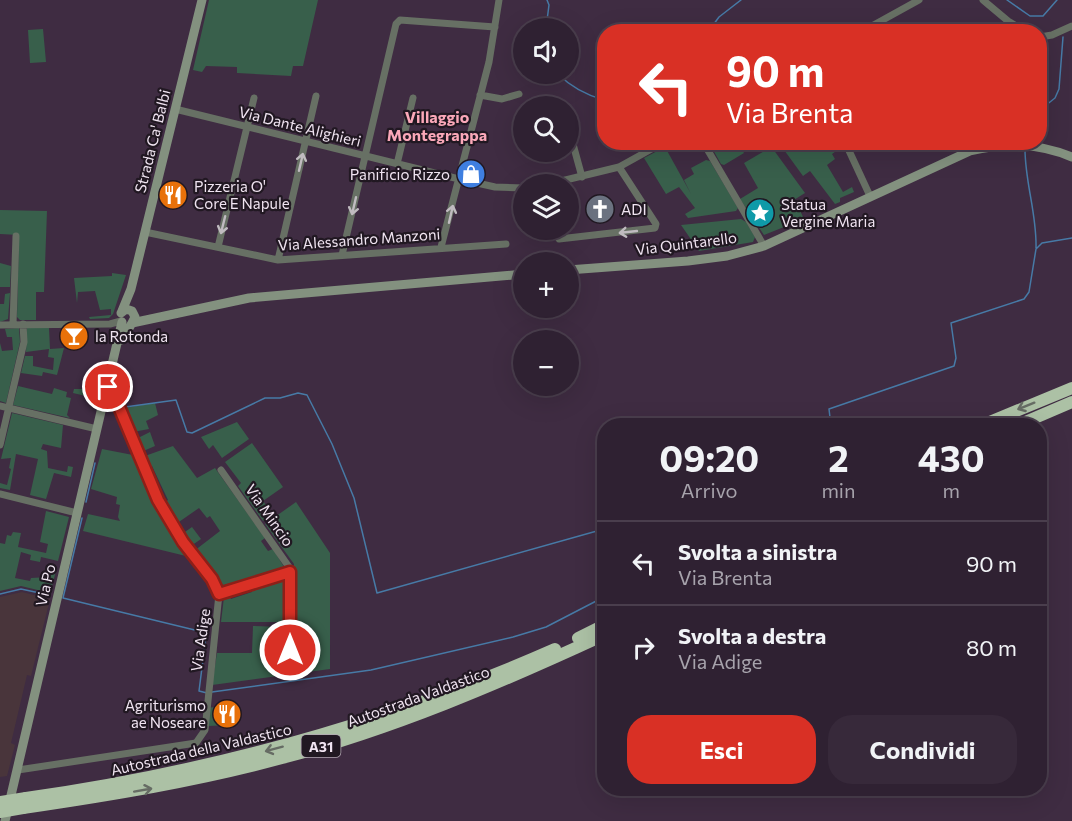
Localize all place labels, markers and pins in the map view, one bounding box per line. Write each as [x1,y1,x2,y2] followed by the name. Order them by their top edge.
[455,158,487,190] shop icon: Panificio Rizzo
[350,165,450,183] place label: Panificio Rizzo
[194,177,290,212] place label: Pizzeria O' Core E Napule
[157,179,189,211] restaurant icon: Pizzeria O' Core E Napule
[584,193,616,225] church icon: ADI
[781,195,875,230] place label: Statua Vergine Maria
[744,197,776,229] place icon: Statua Vergine Maria
[621,200,647,218] place label: ADI
[58,320,90,352] bar icon: la Rotonda
[95,327,168,345] place label: la Rotonda
[82,361,133,412] pin
[125,696,206,731] place label: Agriturismo ae Noseare
[211,698,243,730] restaurant icon: Agriturismo ae Noseare

